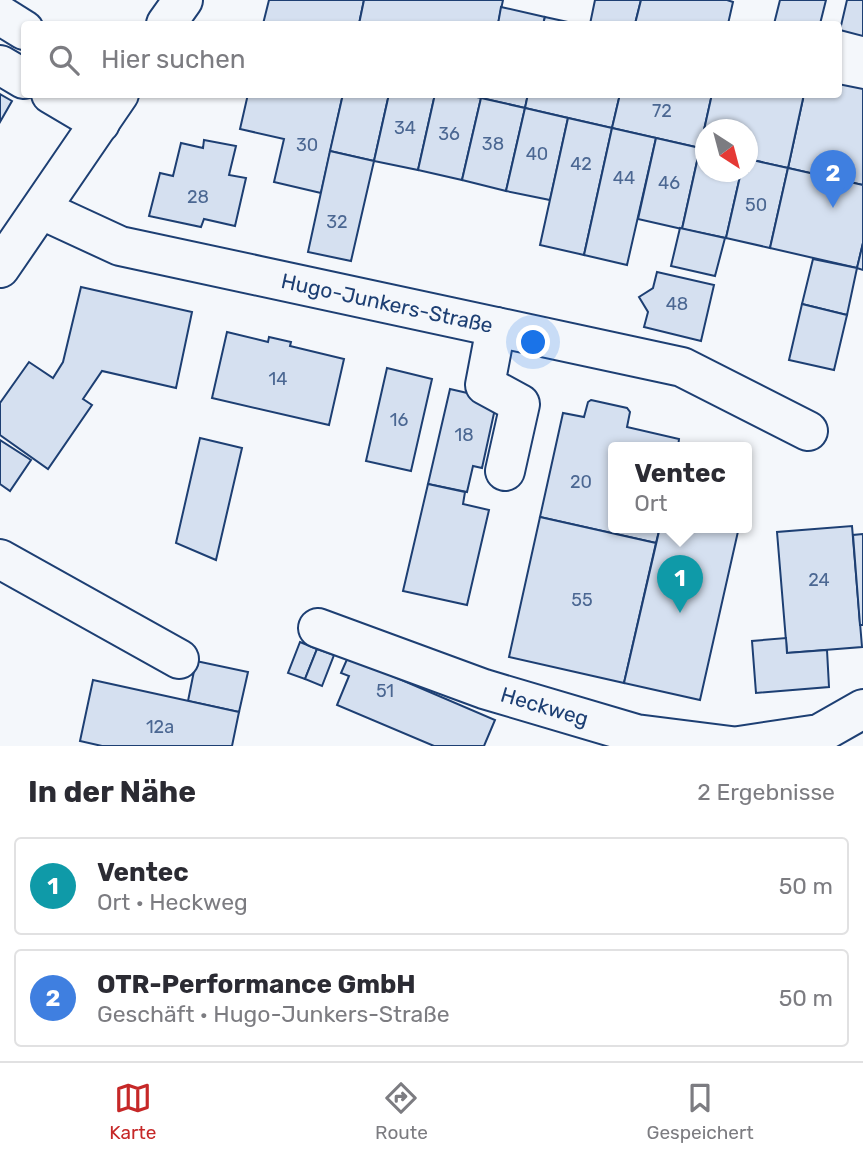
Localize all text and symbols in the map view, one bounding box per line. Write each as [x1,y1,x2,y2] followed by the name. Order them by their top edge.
[21,21,842,98] search box
[45,41,83,79] icon: search
[101,44,246,75] text: Hier suchen
[652,100,672,122] house number: 72
[394,117,416,139] house number: 34
[695,119,758,182] north arrow
[438,123,460,145] house number: 36
[482,133,504,155] house number: 38
[296,134,318,156] house number: 30
[526,143,548,165] house number: 40
[810,150,856,208] pin: 2
[570,153,592,175] house number: 42
[613,167,635,189] house number: 44
[658,172,680,194] house number: 46
[187,186,209,208] house number: 28
[745,194,767,216] house number: 50
[326,211,348,233] house number: 32
[279,268,495,338] street label: Hugo-Junkers-Straße
[666,293,688,315] house number: 48
[516,325,550,359] your location
[269,368,287,390] house number: 14
[390,409,408,431] house number: 16
[454,424,474,446] house number: 18
[608,442,752,533] popup
[634,458,726,489] text: Ventec
[570,471,592,493] house number: 20
[634,489,668,517] text: Ort
[657,555,703,613] pin: 1
[808,569,830,591] house number: 24
[571,589,593,611] house number: 55
[376,680,394,702] house number: 51
[498,682,591,731] street label: Heckweg
[146,716,174,738] house number: 12a
[28,774,196,810] text: In der Nähe
[697,778,835,806] text: 2 Ergebnisse
[97,857,189,888] text: Ventec
[47,872,59,900] text: 1
[779,872,833,900] text: 50 m
[97,888,248,916] text: Ort · Heckweg
[97,969,416,1000] text: OTR-Performance GmbH
[46,984,60,1012] text: 2
[779,984,833,1012] text: 50 m
[97,1000,450,1028] text: Geschäft · Hugo-Junkers-Straße
[109,1079,156,1144] tab: Karte
[375,1079,428,1144] tab: Route
[646,1079,754,1144] tab: Gespeichert

